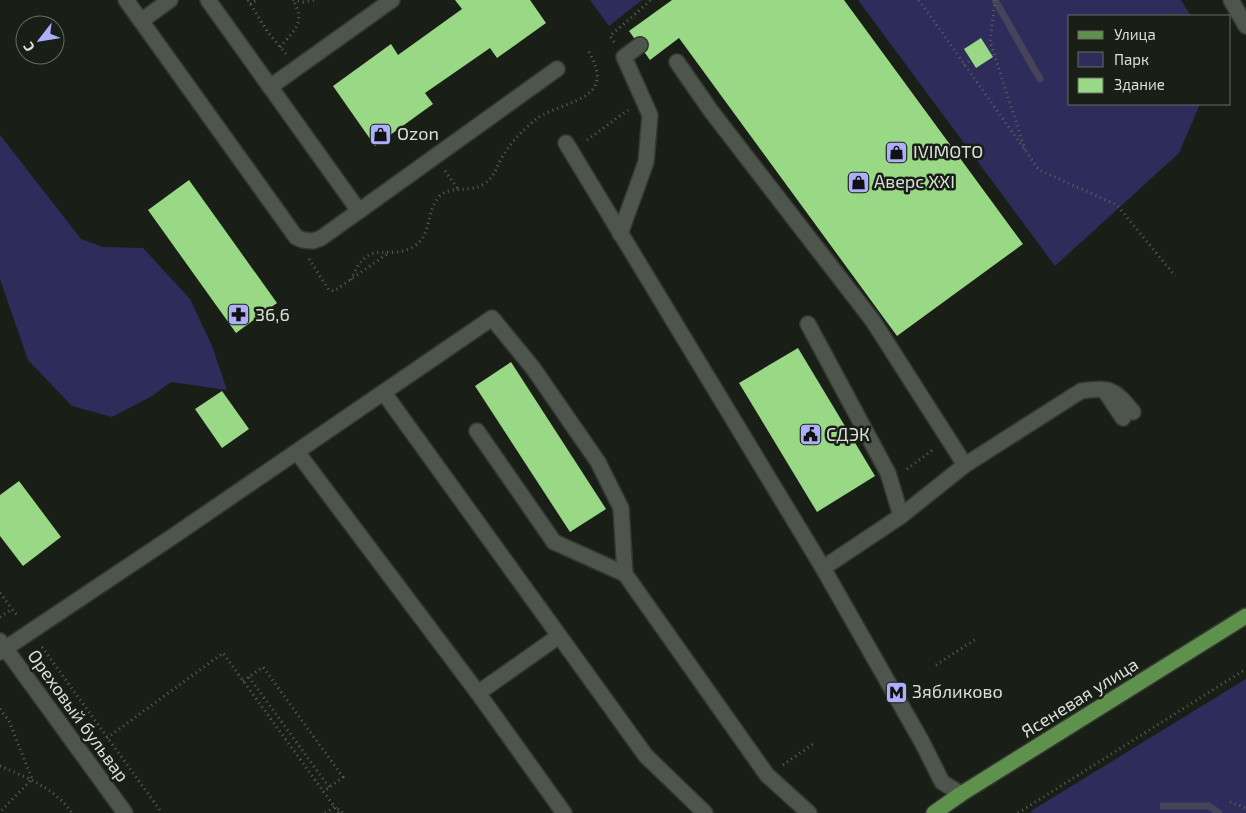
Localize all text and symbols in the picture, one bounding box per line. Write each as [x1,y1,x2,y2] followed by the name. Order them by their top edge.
[15,15,65,65] north arrow
[1068,15,1231,105] legend
[1114,25,1156,43] text: Улица
[19,39,38,55] text: С
[1114,50,1149,68] text: Парк
[1114,75,1165,93] text: Здание
[369,122,393,146] shop icon: Ozon
[397,122,439,144] place label: Ozon
[885,140,909,164] shop icon: IVIMOTO
[913,140,983,162] place label: IVIMOTO
[846,170,870,194] shop icon: Аверс XXI
[874,170,955,192] place label: Аверс XXI
[227,303,251,327] pharmacy icon: 36,6
[255,303,290,325] place label: 36,6
[798,423,822,447] public building icon: СДЭК
[826,423,870,445] place label: СДЭК
[23,645,134,786] street label: Ореховый бульвар
[1017,652,1142,742] street label: Ясеневая улица
[884,680,908,704] metro station icon: Зябликово
[912,680,1003,702] place label: Зябликово

